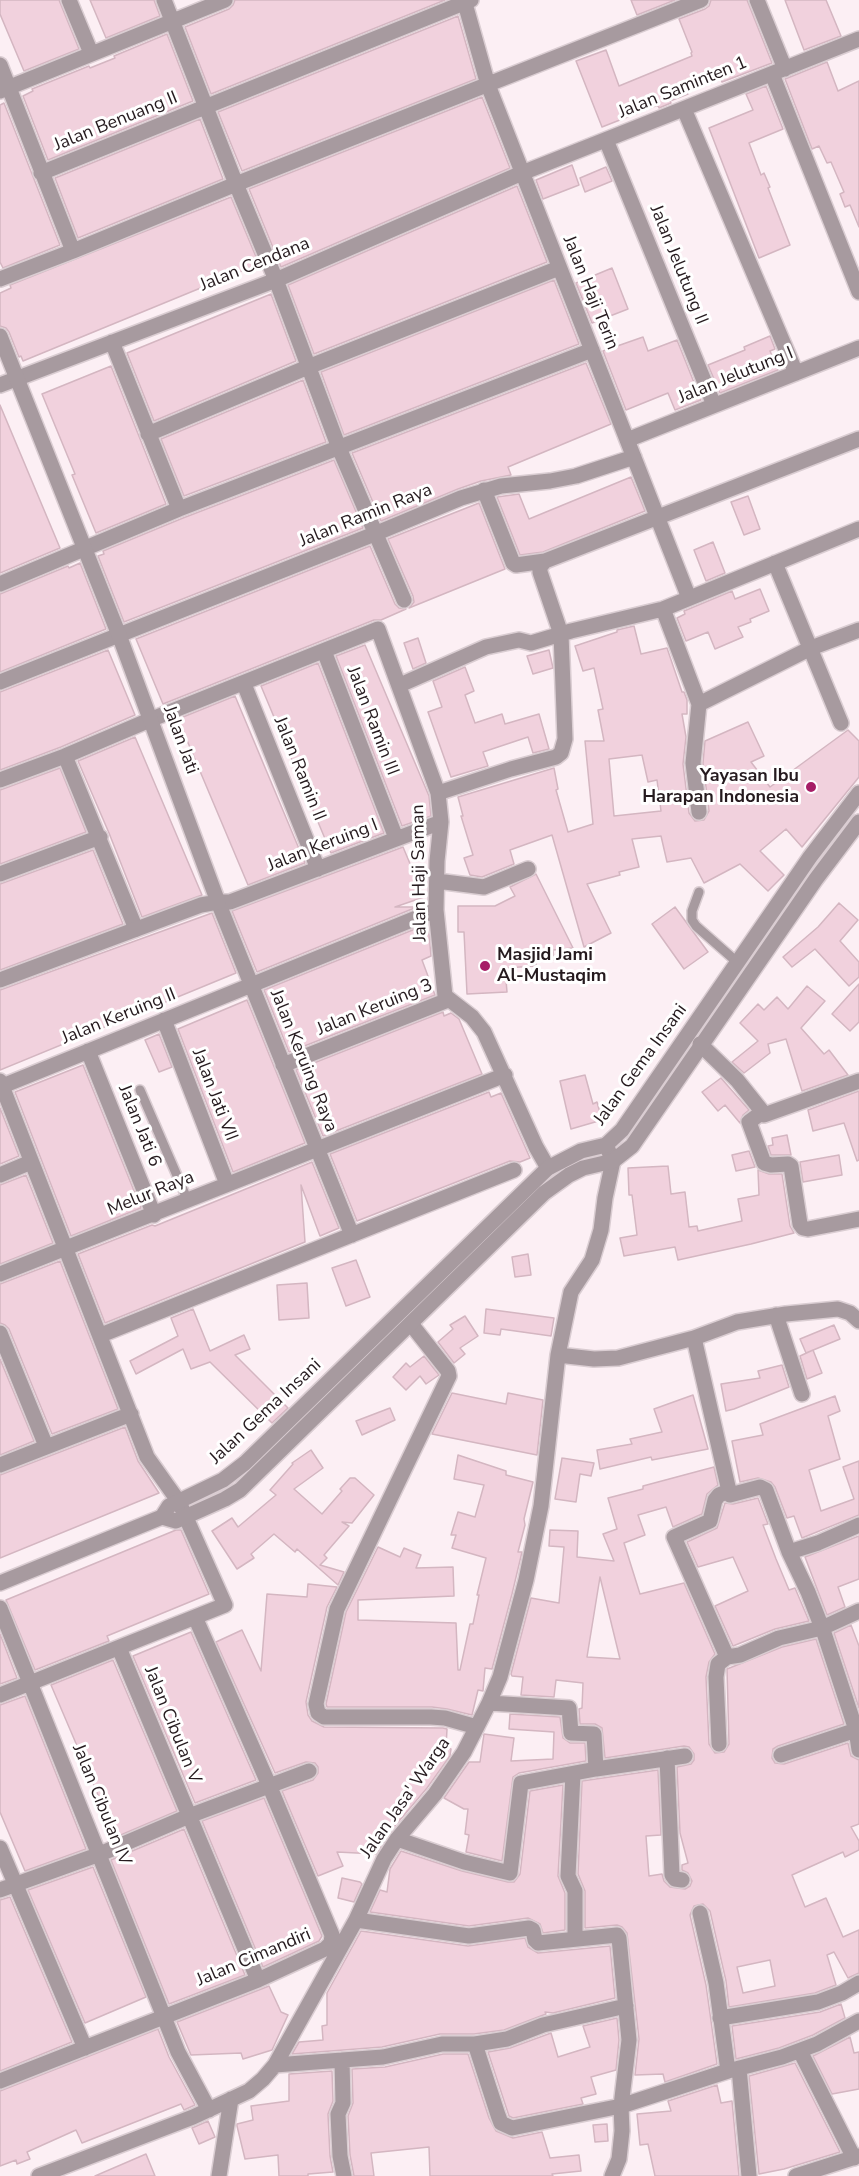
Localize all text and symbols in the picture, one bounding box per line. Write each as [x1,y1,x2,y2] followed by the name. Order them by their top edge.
[615,52,751,124] street label: Jalan Saminten 1
[51,87,181,157] street label: Jalan Benuang II
[644,202,712,328] street label: Jalan Jelutung II
[197,233,313,297] street label: Jalan Cendana
[557,233,623,353] street label: Jalan Haji Terin
[675,343,797,409] street label: Jalan Jelutung I
[297,480,435,552] street label: Jalan Ramin Raya
[341,663,403,779] street label: Jalan Ramin III
[158,703,202,777] street label: Jalan Jati
[268,714,330,824] street label: Jalan Ramin II
[642,766,799,808] place label: Yayasan Ibu Harapan Indonesia
[804,780,818,794] marker: Yayasan Ibu Harapan Indonesia
[408,804,432,942] street label: Jalan Haji Saman
[265,815,381,877] street label: Jalan Keruing I
[497,945,607,988] place label: Masjid Jami Al-Mustaqim
[478,959,492,973] marker: Masjid Jami Al-Mustaqim
[314,975,436,1041] street label: Jalan Keruing 3
[59,984,179,1050] street label: Jalan Keruing II
[265,987,341,1135] street label: Jalan Keruing Raya
[590,1000,692,1130] street label: Jalan Gema Insani
[187,1046,241,1144] street label: Jalan Jati VII
[113,1082,165,1170] street label: Jalan Jati 6
[105,1167,197,1221] street label: Melur Raya
[206,1355,326,1469] street label: Jalan Gema Insani
[139,1663,205,1787] street label: Jalan Cibulan V
[356,1734,456,1862] street label: Jalan Jasa' Warga
[67,1741,135,1869] street label: Jalan Cibulan IV
[194,1924,314,1992] street label: Jalan Cimandiri

